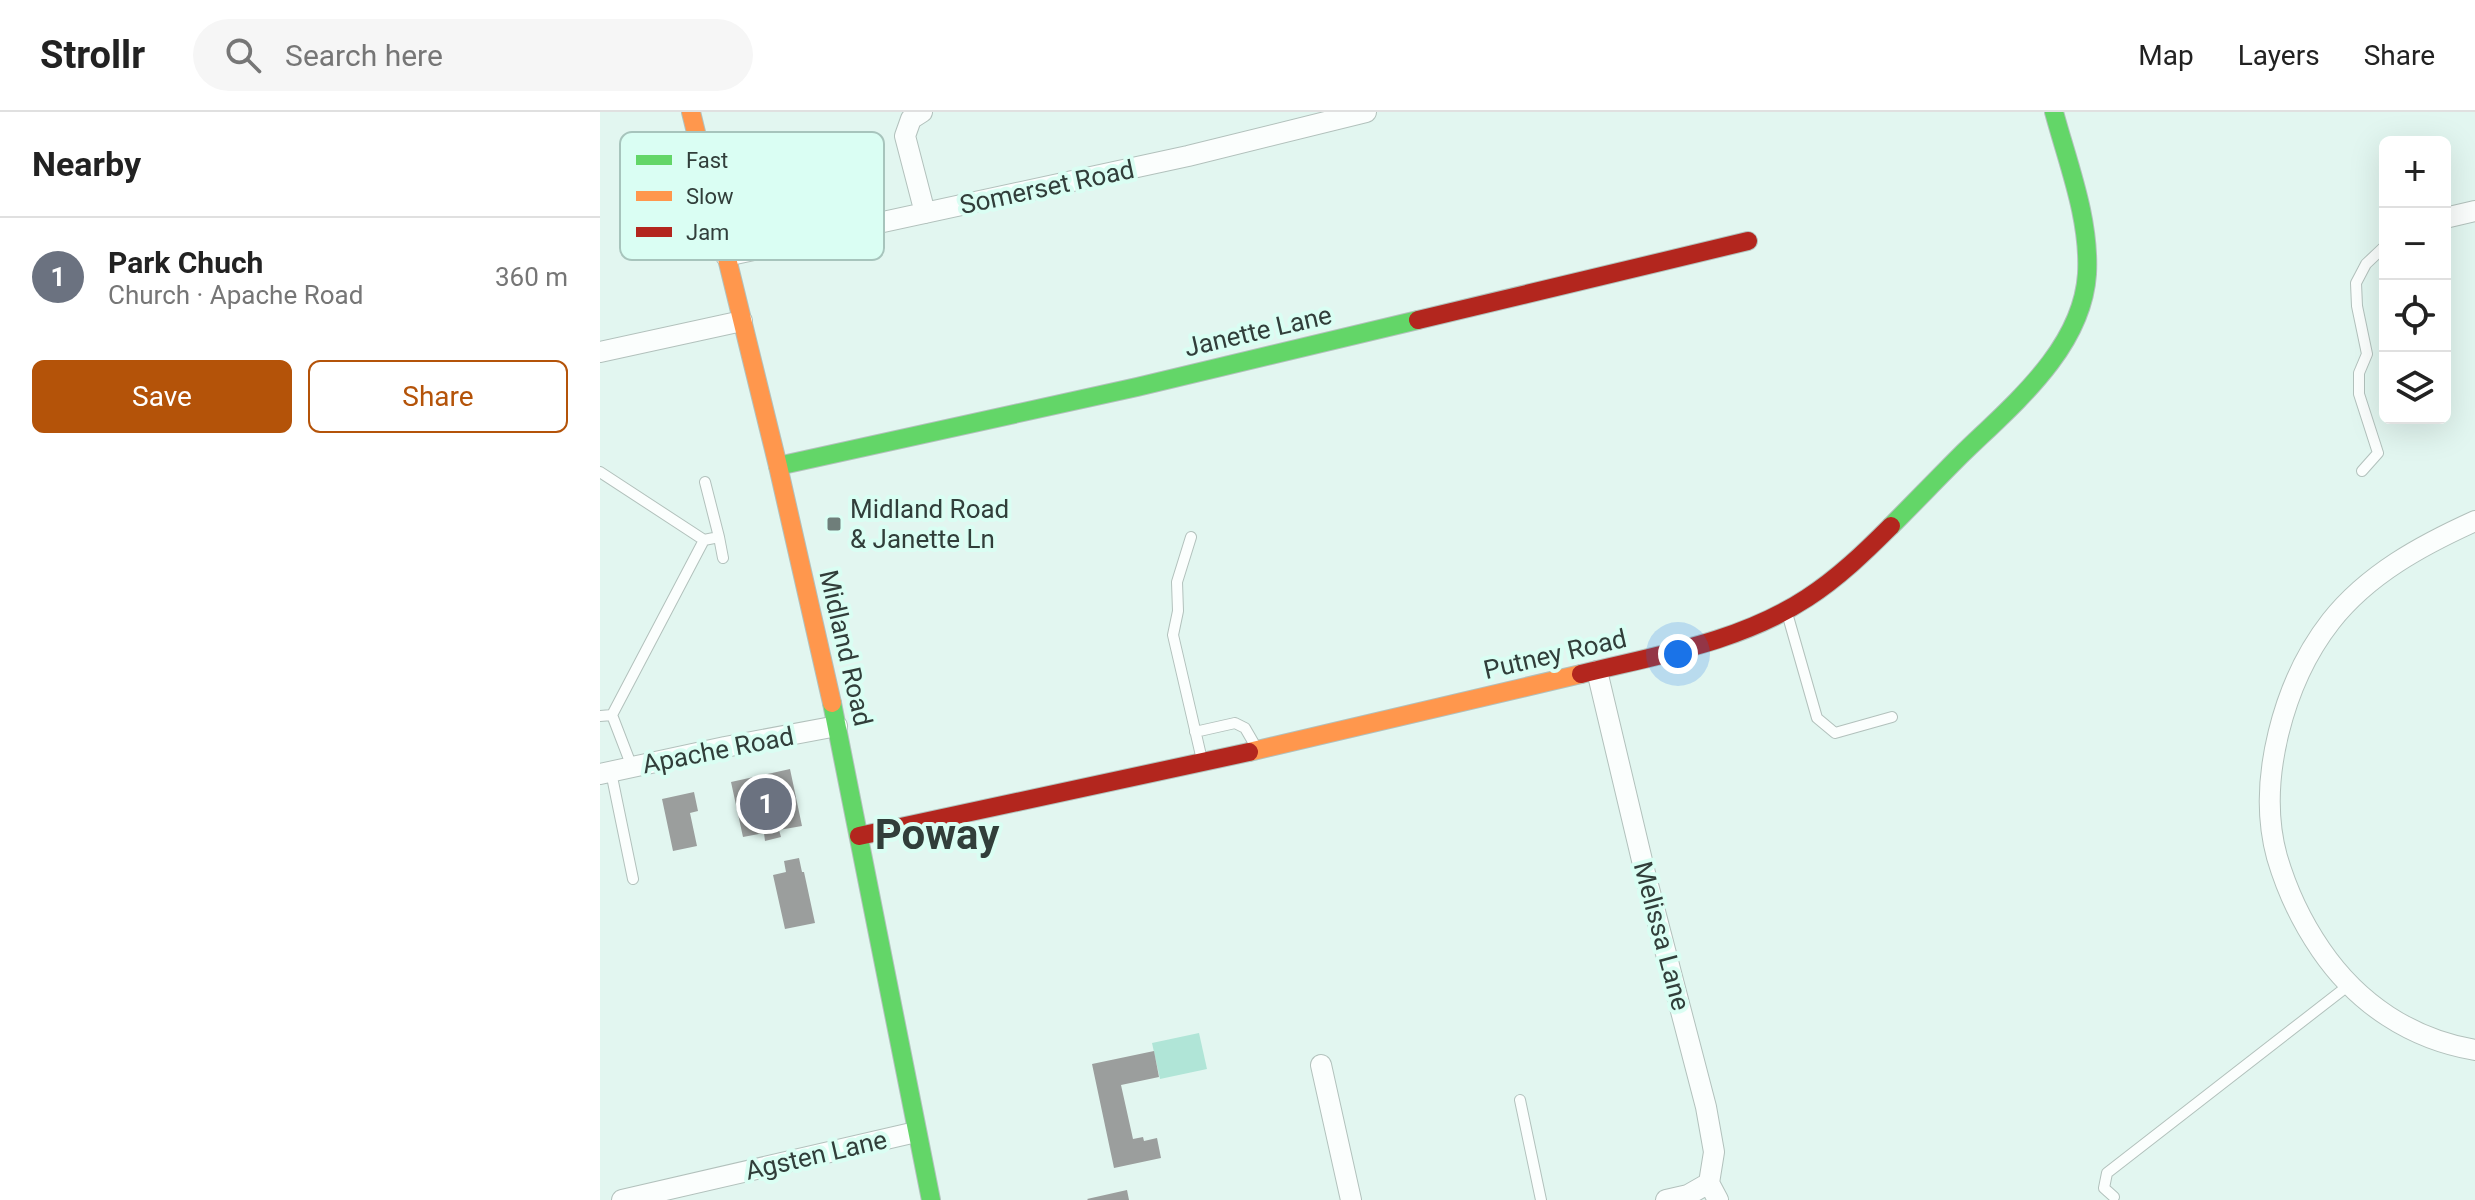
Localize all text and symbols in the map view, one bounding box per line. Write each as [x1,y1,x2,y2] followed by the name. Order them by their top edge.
[193,19,753,91] search box
[40,33,145,77] text: Strollr
[221,33,265,77] icon: search
[285,38,443,73] text: Search here
[2138,39,2194,72] text: Map
[2238,39,2320,72] text: Layers
[2364,39,2435,72] text: Share
[620,132,884,260] legend
[2379,136,2451,424] map controls
[2379,136,2451,208] button: +
[32,144,141,184] text: Nearby
[686,148,728,173] text: Fast
[957,154,1137,220] street label: Somerset Road
[686,184,734,209] text: Slow
[2379,208,2451,280] button: −
[686,220,729,245] text: Jam
[108,245,263,280] text: Park Chuch
[51,262,65,292] text: 1
[495,262,568,292] text: 360 m
[108,280,363,310] text: Church · Apache Road
[2379,280,2451,352] button: locate
[1181,299,1335,363] street label: Janette Lane
[2379,352,2451,424] button: layers
[32,360,292,433] button: Save
[308,360,568,433] button: Share
[850,494,1009,554] place label: Midland Road & Janette Ln
[825,515,843,533] marker: Midland Road & Janette Ln
[813,567,879,729] street label: Midland Road
[1481,623,1629,685] street label: Putney Road
[1658,634,1698,674] your location
[640,721,796,779] street label: Apache Road
[740,774,792,834] pin: 1
[875,810,1000,859] district label: Poway
[1628,858,1696,1014] street label: Melissa Lane
[742,1124,890,1186] street label: Agsten Lane

